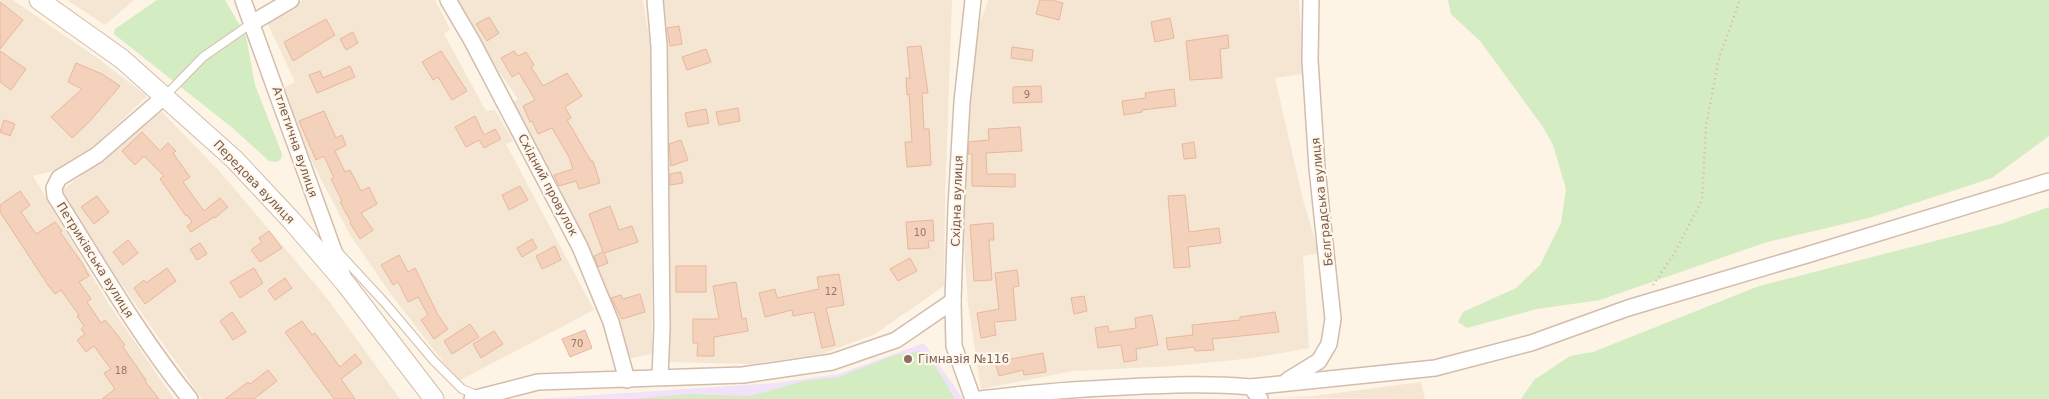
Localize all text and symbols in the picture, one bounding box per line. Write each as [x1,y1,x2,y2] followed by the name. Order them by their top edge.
[269,85,321,199] street label: Атлетична вулиця
[1024,89,1030,100] house number: 9
[515,132,581,238] street label: Східний провулок
[211,137,297,227] street label: Передова вулиця
[1308,137,1336,267] street label: Бєлградська вулиця
[948,155,966,247] street label: Східна вулиця
[54,200,136,320] street label: Петриківська вулиця
[914,227,926,238] house number: 10
[825,286,837,297] house number: 12
[571,338,583,349] house number: 70
[918,352,1009,366] place label: Гімназія №116
[902,353,914,365] marker: Гімназія №116
[115,365,127,376] house number: 18

